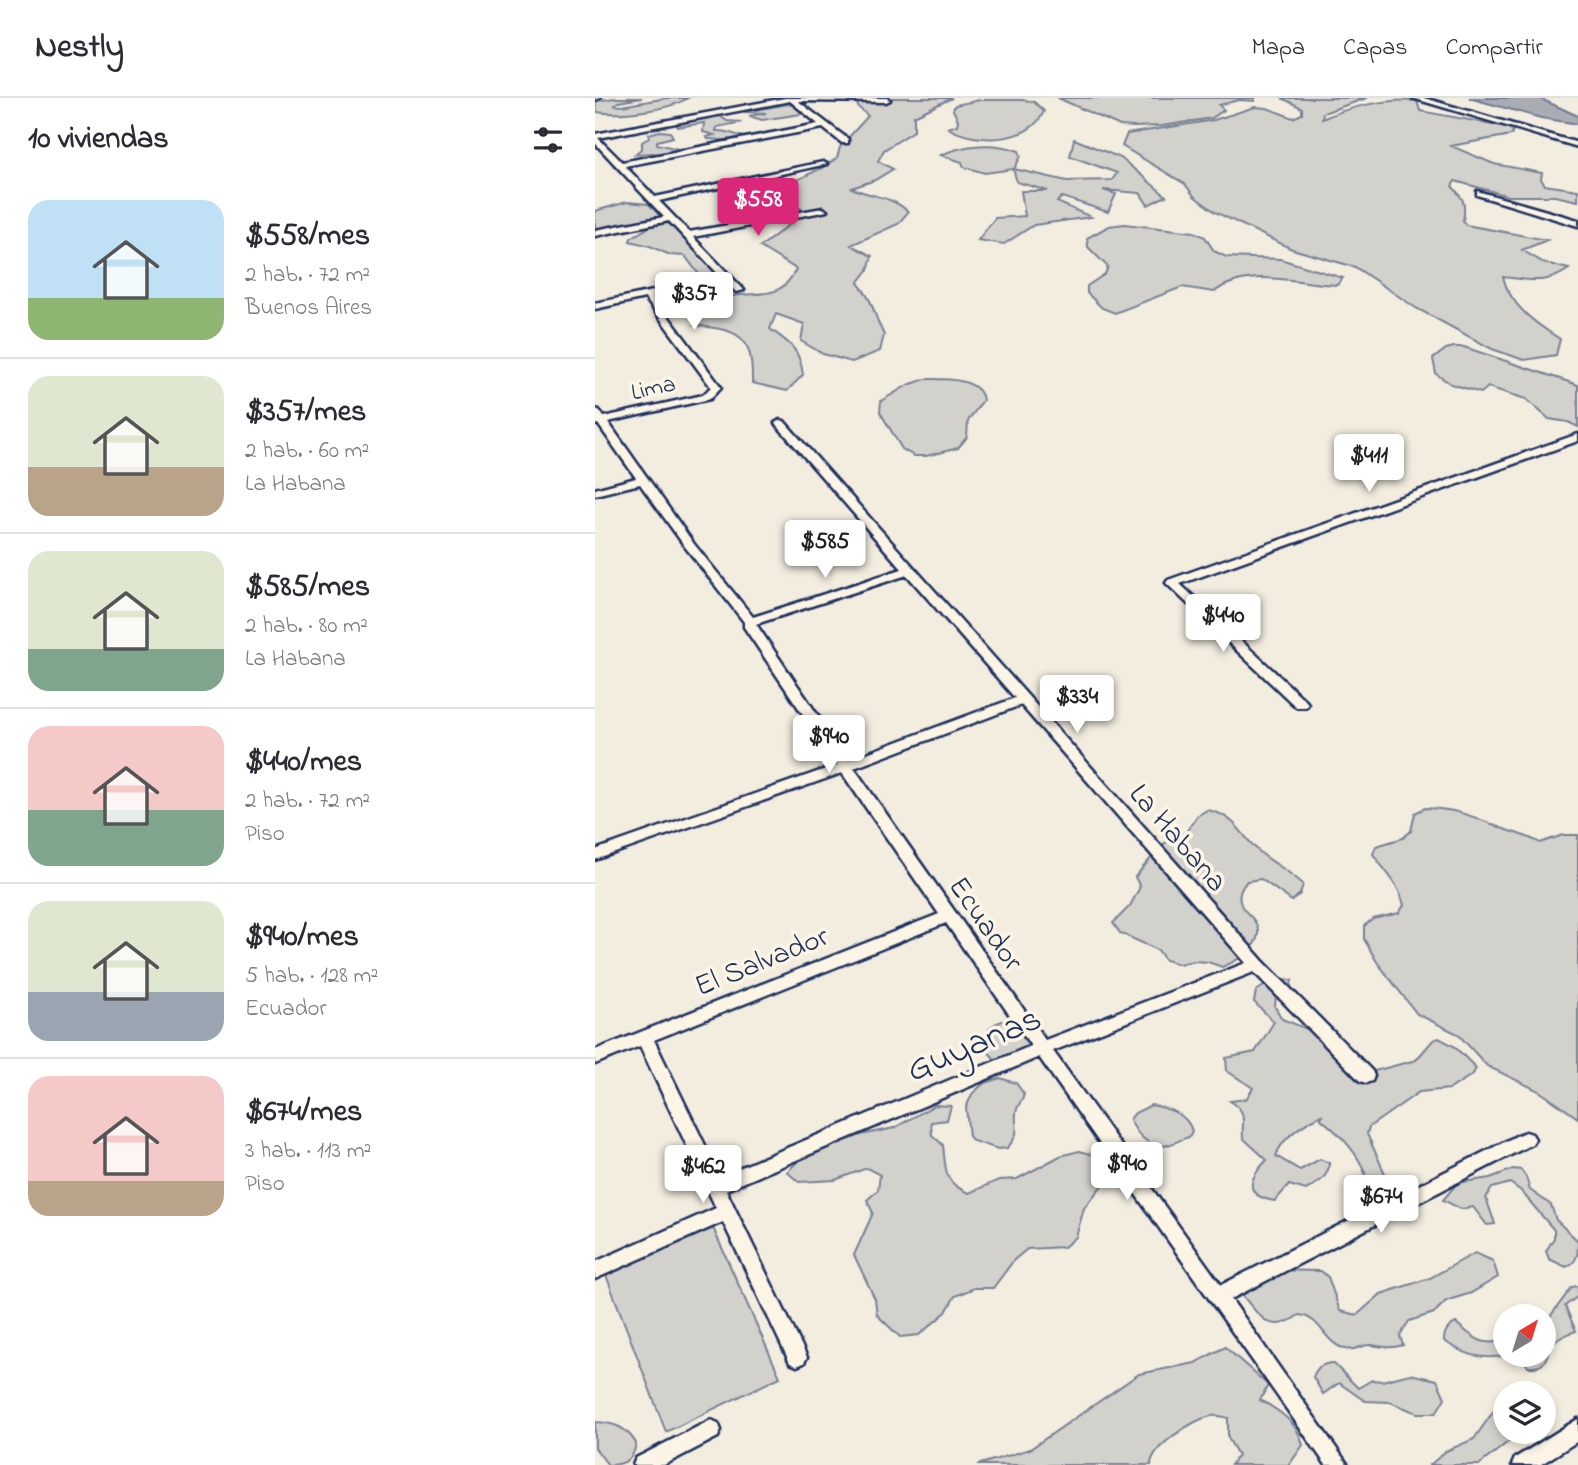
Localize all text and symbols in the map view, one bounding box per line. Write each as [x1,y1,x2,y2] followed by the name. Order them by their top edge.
[35,24,124,72] text: Nestly
[1252,31,1305,66] text: Mapa
[1343,31,1407,66] text: Capas
[1445,31,1543,66] text: Compartir
[28,118,169,162] text: 10 viviendas
[529,121,567,159] icon: filters
[717,178,799,238] pin: $558
[734,184,782,217] text: $558
[245,215,370,259] text: $558/mes
[84,228,168,312] icon: home
[245,259,370,292] text: 2 hab. · 72 m²
[653,272,735,332] pin: $357
[671,278,717,311] text: $357
[245,292,372,325] text: Buenos Aires
[628,367,679,412] street label: Lima
[245,391,366,435] text: $357/mes
[84,404,168,488] icon: home
[1328,434,1410,494] pin: $411
[245,435,369,468] text: 2 hab. · 60 m²
[1350,440,1388,473] text: $411
[245,468,346,501] text: La Habana
[784,520,866,580] pin: $585
[801,526,849,559] text: $585
[245,566,370,610] text: $585/mes
[84,579,168,663] icon: home
[1182,594,1264,654] pin: $440
[1202,600,1244,633] text: $440
[245,610,368,643] text: 2 hab. · 80 m²
[245,643,346,676] text: La Habana
[1036,676,1118,735] pin: $334
[1056,681,1098,714] text: $334
[788,716,870,775] pin: $940
[809,721,849,754] text: $940
[245,741,362,785] text: $440/mes
[84,754,168,838] icon: home
[1117,775,1236,903] street label: La Habana
[245,785,370,818] text: 2 hab. · 72 m²
[245,818,285,851] text: Piso
[936,868,1034,982] street label: Ecuador
[245,916,359,960] text: $940/mes
[689,916,836,1010] street label: El Salvador
[84,929,168,1013] icon: home
[245,960,378,993] text: 5 hab. · 128 m²
[245,993,327,1026] text: Ecuador
[899,993,1050,1098] street label: Guyanas
[245,1091,362,1135] text: $674/mes
[84,1104,168,1188] icon: home
[245,1135,371,1168] text: 3 hab. · 113 m²
[1086,1142,1168,1202] pin: $940
[662,1146,744,1205] pin: $462
[1107,1148,1147,1181] text: $940
[681,1151,725,1184] text: $462
[245,1168,285,1201] text: Piso
[1340,1176,1422,1235] pin: $674
[1360,1181,1403,1214] text: $674
[1493,1304,1556,1367] north arrow
[1493,1304,1556,1444] map controls
[1493,1381,1556,1444] button: layers

